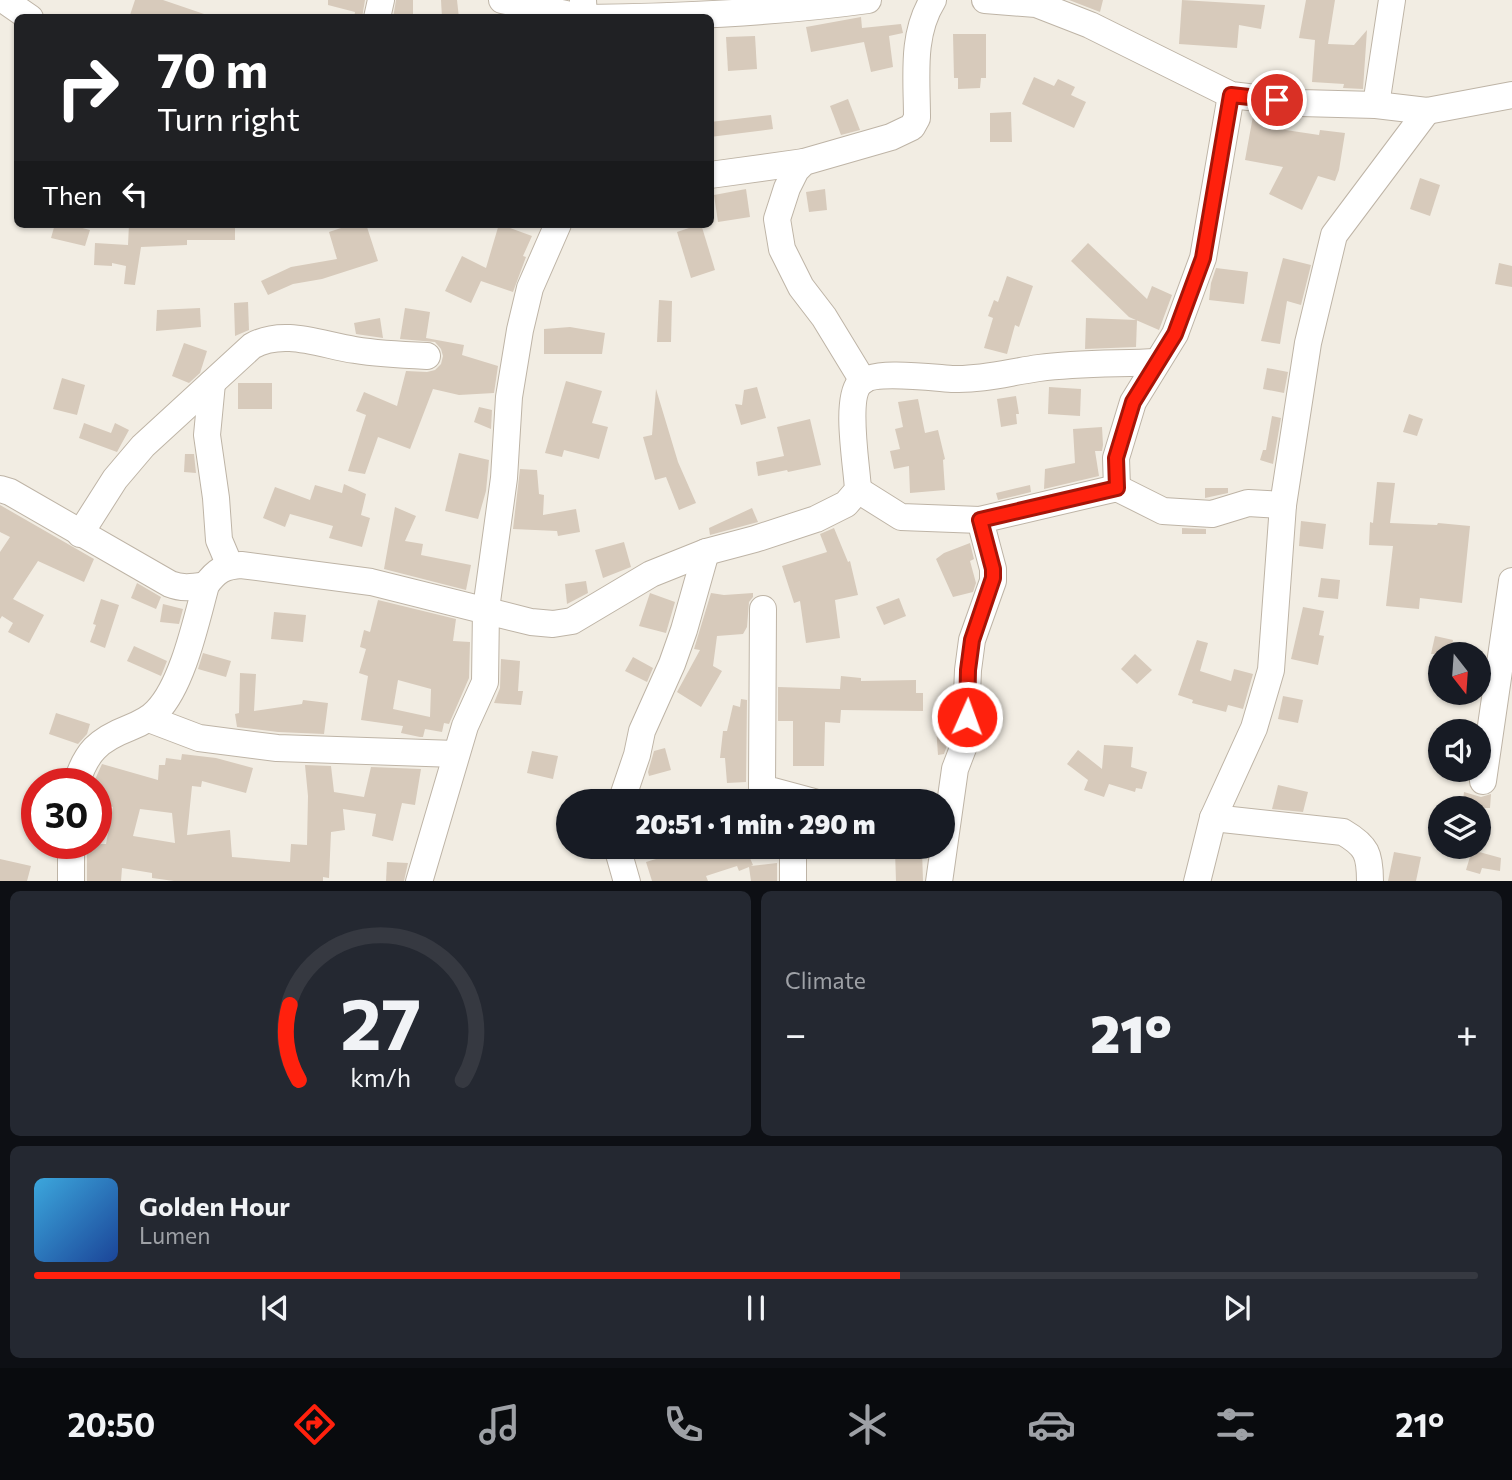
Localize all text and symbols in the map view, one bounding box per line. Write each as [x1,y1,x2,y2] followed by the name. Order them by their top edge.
[157,38,268,98] text: 70 m
[42,42,133,133] icon: right
[1247,70,1307,130] pin
[1258,81,1296,119] icon: arrive
[157,98,300,138] text: Turn right
[116,175,154,213] icon: left
[42,179,102,210] text: Then
[1428,642,1491,705] north arrow
[1428,642,1491,859] map controls
[930,680,1004,754] position arrow
[1428,719,1491,782] button: sound
[21,768,112,859] speed limit sign: 30
[1428,796,1491,859] button: layers
[636,808,875,839] text: 20:51 · 1 min · 290 m
[785,966,866,994] text: Climate
[340,976,421,1065] text: 27
[1090,1000,1172,1064] text: 21°
[785,1009,807,1056] text: −
[1456,1009,1478,1056] text: +
[350,1061,411,1091] text: km/h
[139,1190,290,1221] text: Golden Hour
[139,1221,210,1249] text: Lumen
[256,1289,294,1327] icon: previous
[737,1289,775,1327] icon: pause
[1218,1289,1256,1327] icon: next
[290,1400,339,1449] icon: directions
[475,1400,524,1449] icon: music
[659,1400,708,1449] icon: phone
[843,1400,892,1449] icon: climate
[1027,1400,1076,1449] icon: car
[1211,1400,1260,1449] icon: filters
[68,1404,155,1444] text: 20:50
[1395,1404,1444,1444] text: 21°

